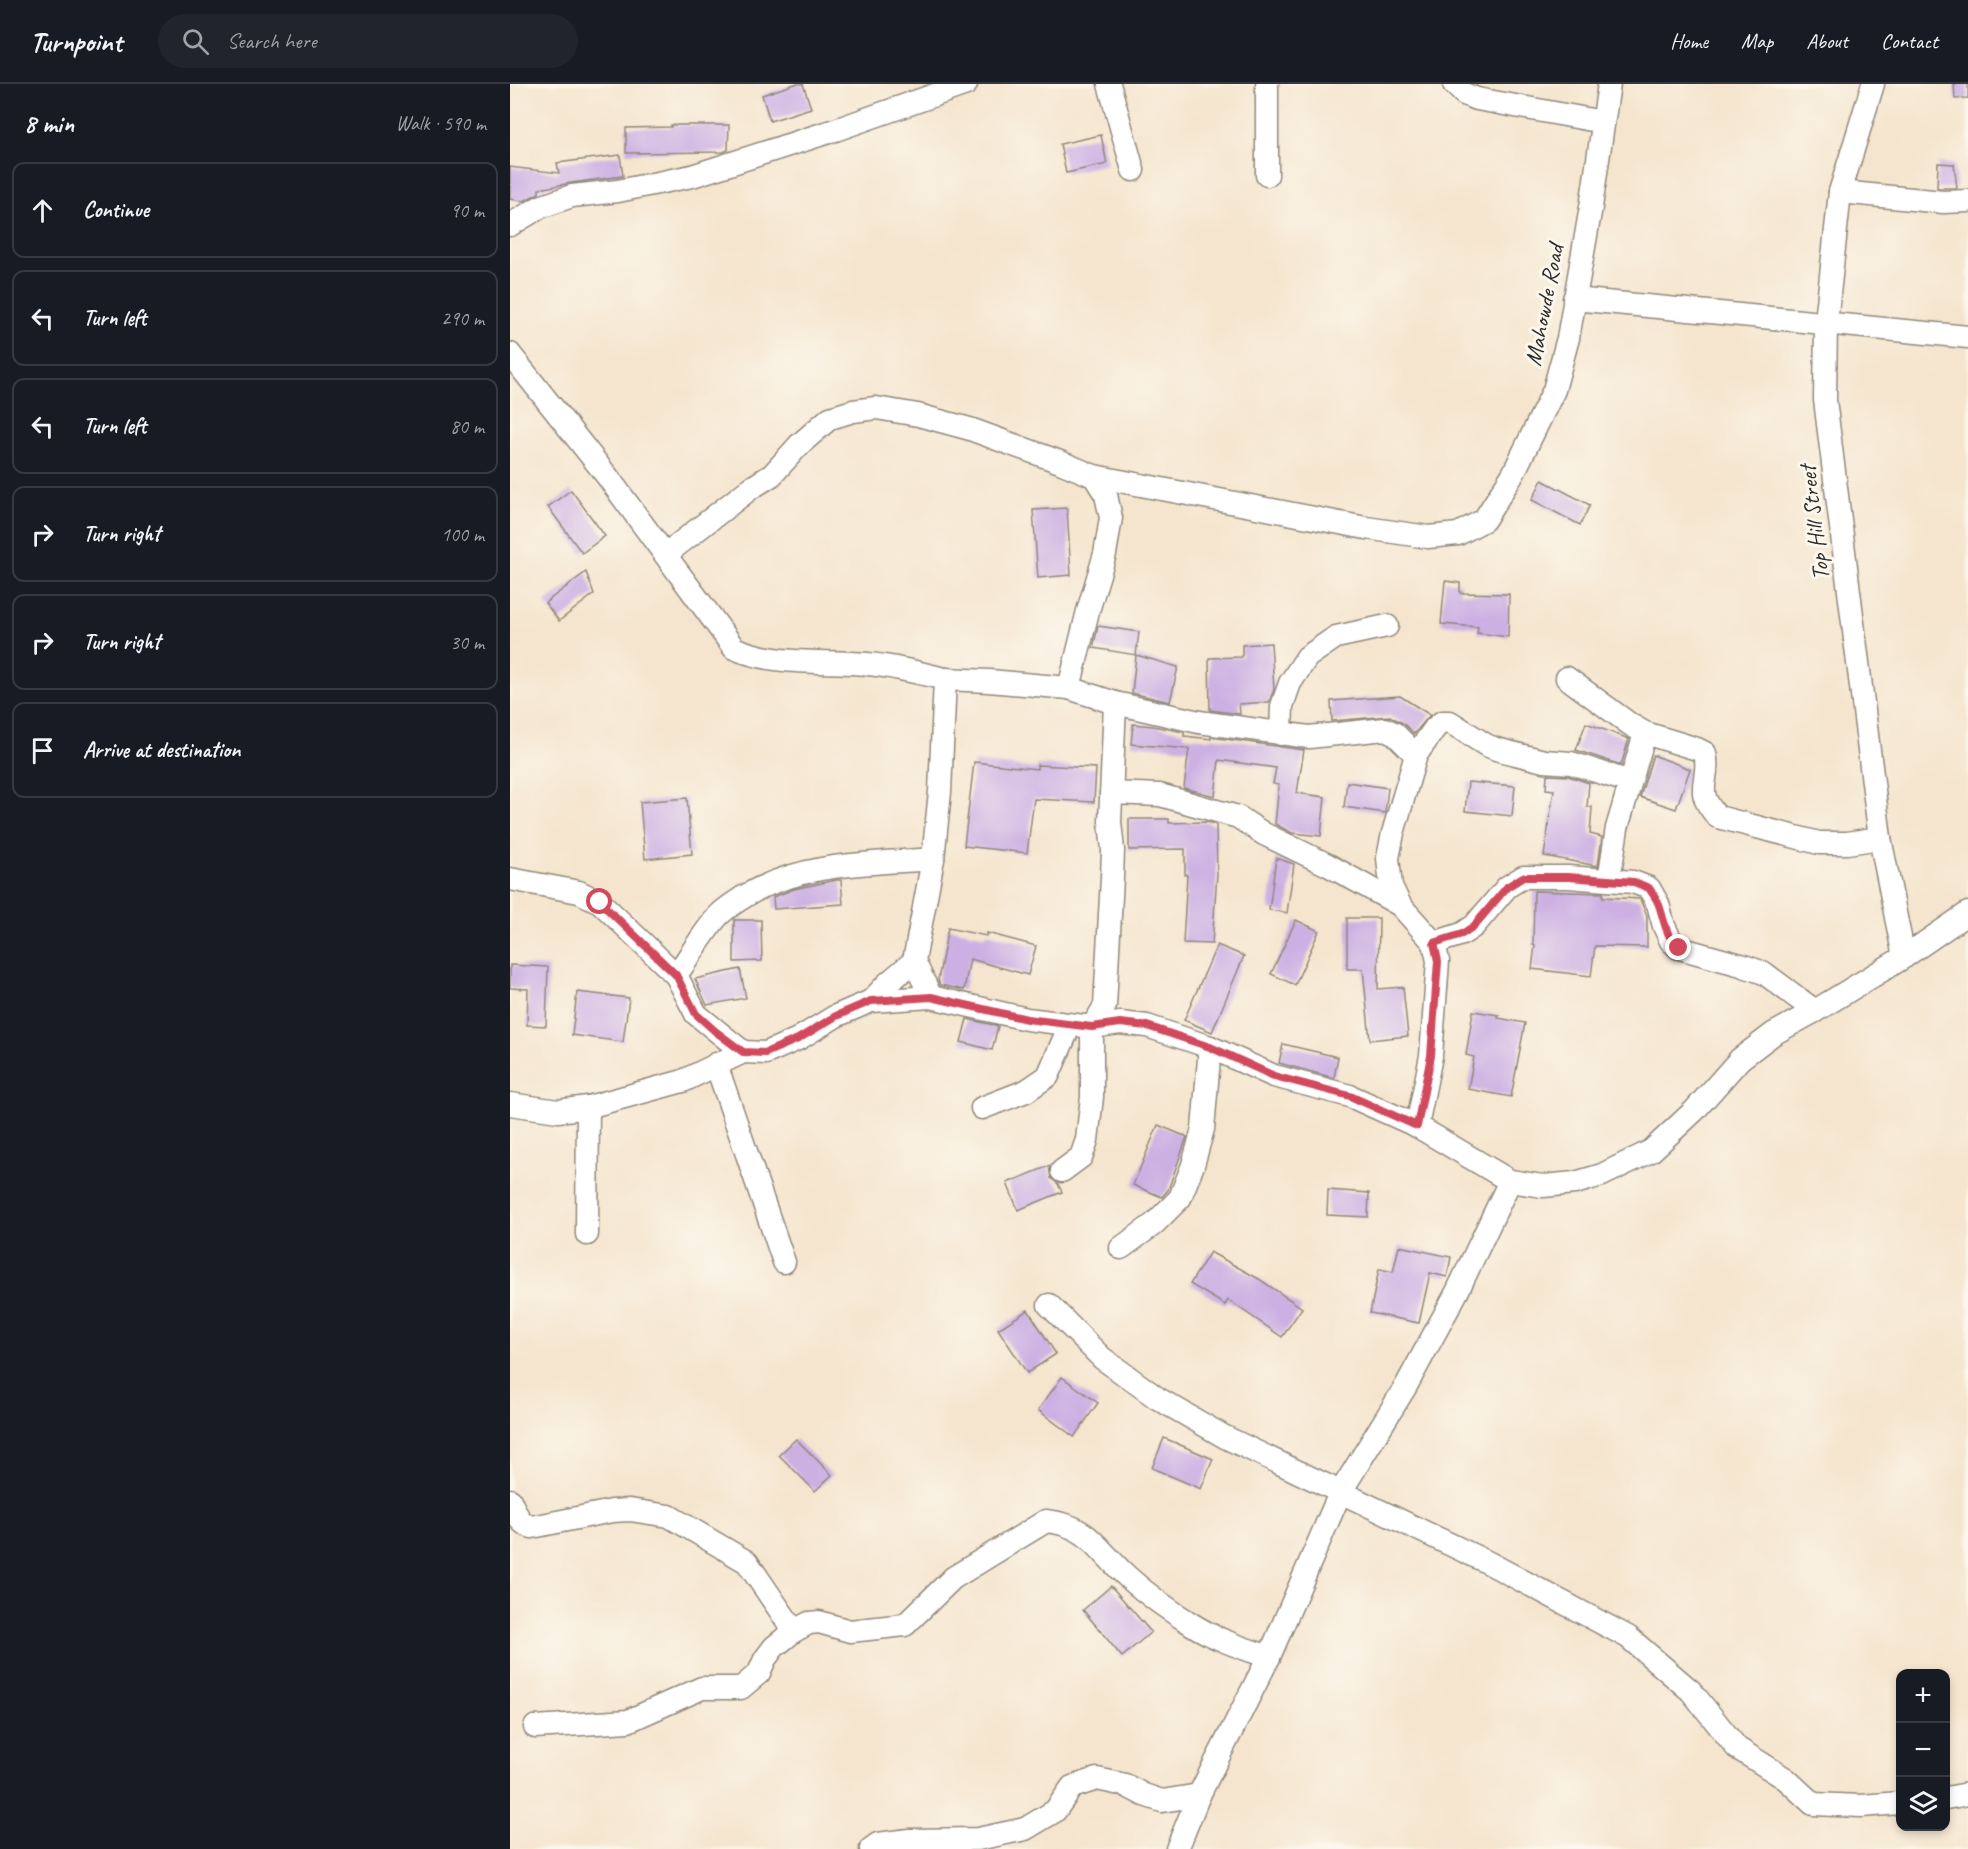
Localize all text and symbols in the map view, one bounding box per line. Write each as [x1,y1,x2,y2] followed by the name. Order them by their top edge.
[158,14,578,68] search box
[30,24,122,59] text: Turnpoint
[179,25,212,58] icon: search
[227,27,317,55] text: Search here
[1670,28,1708,54] text: Home
[1741,28,1773,54] text: Map
[1806,28,1848,54] text: About
[1881,28,1938,54] text: Contact
[24,107,74,140] text: 8 min
[396,111,486,136] text: Walk · 590 m
[26,194,59,227] icon: ahead
[83,196,149,224] text: Continue
[450,198,484,223] text: 90 m
[1518,238,1571,368] street label: Mahowde Road
[26,302,59,335] icon: left
[83,304,147,332] text: Turn left
[441,306,484,331] text: 290 m
[26,410,59,443] icon: left
[83,412,147,440] text: Turn left
[450,414,484,439] text: 80 m
[1792,461,1836,582] street label: Top Hill Street
[26,518,59,551] icon: right
[83,520,160,548] text: Turn right
[441,522,484,547] text: 100 m
[26,626,59,659] icon: right
[83,628,160,656] text: Turn right
[450,630,484,655] text: 30 m
[26,734,59,767] icon: arrive
[83,736,240,764] text: Arrive at destination
[586,888,612,914] route start
[1665,934,1691,960] route end
[1896,1669,1950,1831] map controls
[1896,1669,1950,1723] button: +
[1896,1723,1950,1777] button: −
[1896,1777,1950,1831] button: layers

